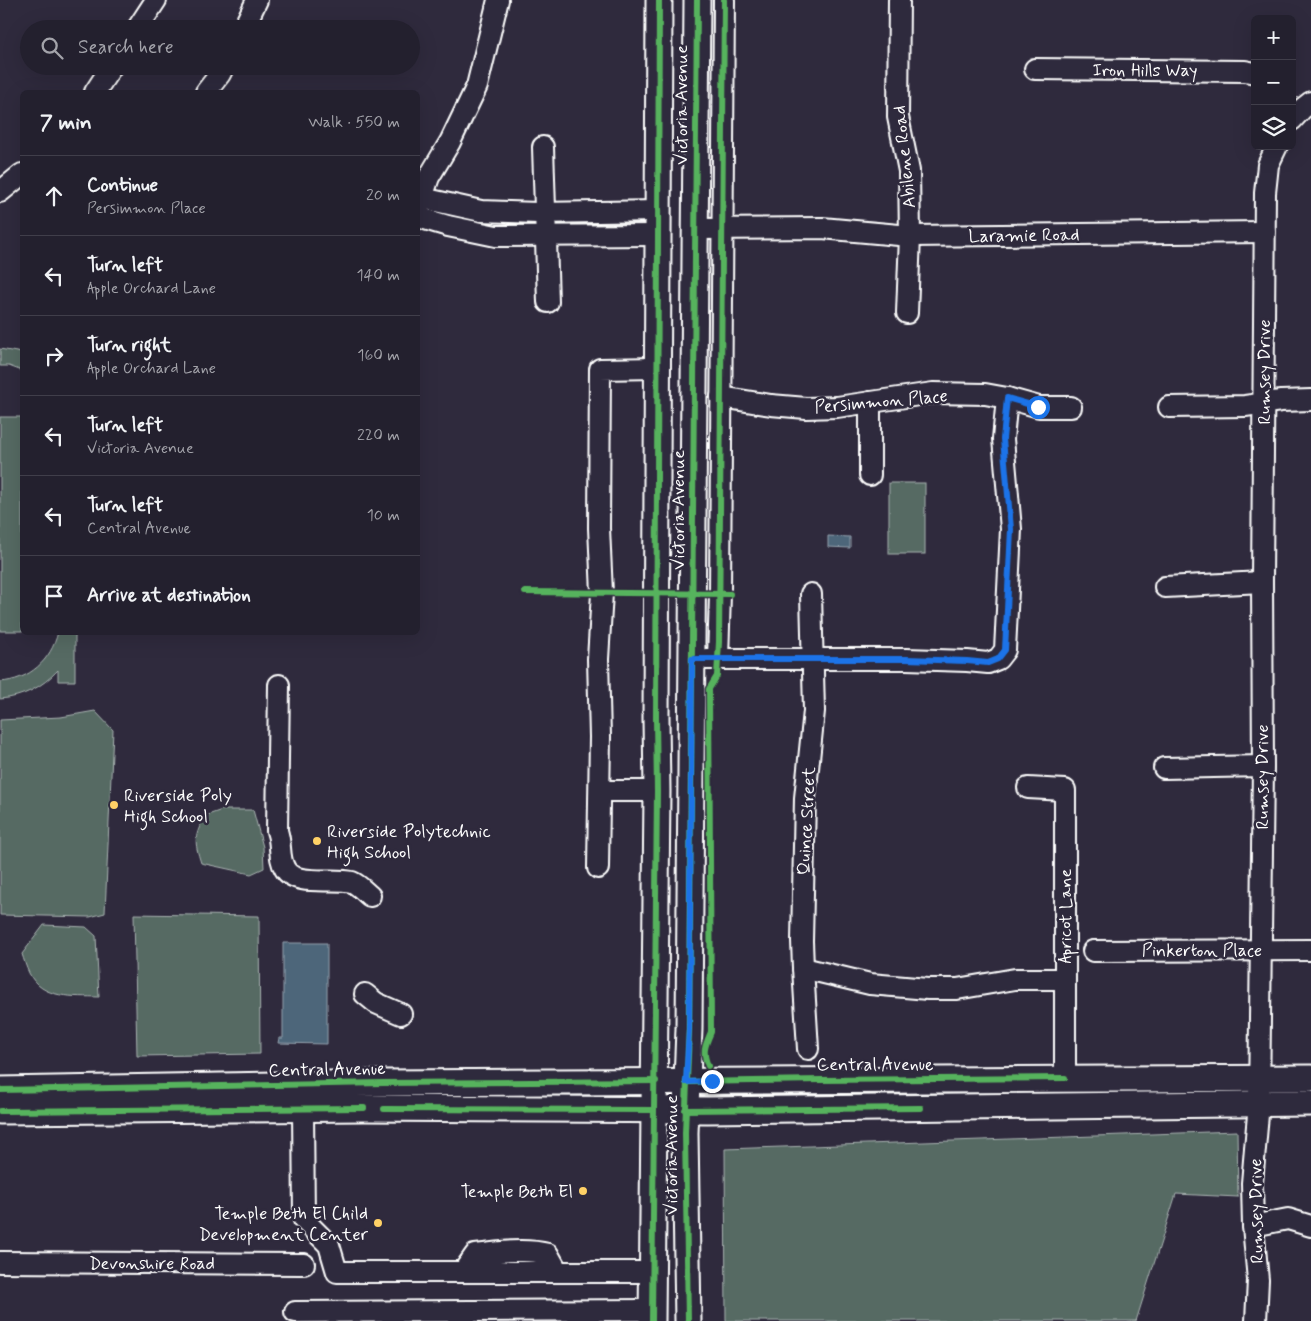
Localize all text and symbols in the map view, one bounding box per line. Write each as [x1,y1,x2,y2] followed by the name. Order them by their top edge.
[1251,15,1296,150] map controls
[1251,15,1296,60] button: +
[20,20,420,75] search box
[38,34,66,62] icon: search
[78,35,174,60] text: Search here
[670,45,694,165] street label: Victoria Avenue
[1092,59,1198,83] street label: Iron Hills Way
[1251,60,1296,105] button: −
[888,104,922,209] street label: Abilene Road
[1251,105,1296,150] button: layers
[40,109,92,137] text: 7 min
[308,112,400,133] text: Walk · 550 m
[87,173,158,198] text: Continue
[40,182,68,210] icon: ahead
[366,185,400,206] text: 20 m
[87,198,206,219] text: Persimmon Place
[968,223,1080,249] street label: Laramie Road
[87,253,163,278] text: Turn left
[40,262,68,290] icon: left
[356,265,400,286] text: 140 m
[87,278,216,299] text: Apple Orchard Lane
[1253,319,1277,425] street label: Rumsey Drive
[87,333,171,358] text: Turn right
[40,342,68,370] icon: right
[357,345,400,366] text: 160 m
[87,358,216,379] text: Apple Orchard Lane
[814,384,949,420] street label: Persimmon Place
[1027,396,1050,419] route start
[87,413,163,438] text: Turn left
[40,422,68,450] icon: left
[357,425,400,446] text: 220 m
[87,438,194,459] text: Victoria Avenue
[667,450,691,570] street label: Victoria Avenue
[87,493,163,518] text: Turn left
[40,502,68,530] icon: left
[367,505,400,526] text: 10 m
[87,518,191,539] text: Central Avenue
[40,582,68,610] icon: arrive
[87,583,251,608] text: Arrive at destination
[1251,724,1275,830] street label: Rumsey Drive
[792,766,822,876] street label: Quince Street
[124,784,232,831] place label: Riverside Poly High School
[108,799,120,811] marker: Riverside Poly High School
[327,820,491,867] place label: Riverside Polytechnic High School
[311,835,323,847] marker: Riverside Polytechnic High School
[1054,868,1079,963] street label: Apricot Lane
[1142,939,1262,963] street label: Pinkerton Place
[816,1053,934,1077] street label: Central Avenue
[268,1057,386,1083] street label: Central Avenue
[701,1070,724,1093] route end
[660,1095,684,1215] street label: Victoria Avenue
[1244,1158,1270,1264] street label: Rumsey Drive
[461,1180,573,1204] place label: Temple Beth El
[577,1185,589,1197] marker: Temple Beth El
[199,1202,369,1247] place label: Temple Beth El Child Development Center
[372,1217,384,1229] marker: Temple Beth El Child Development Center
[89,1252,215,1276] street label: Devonshire Road

